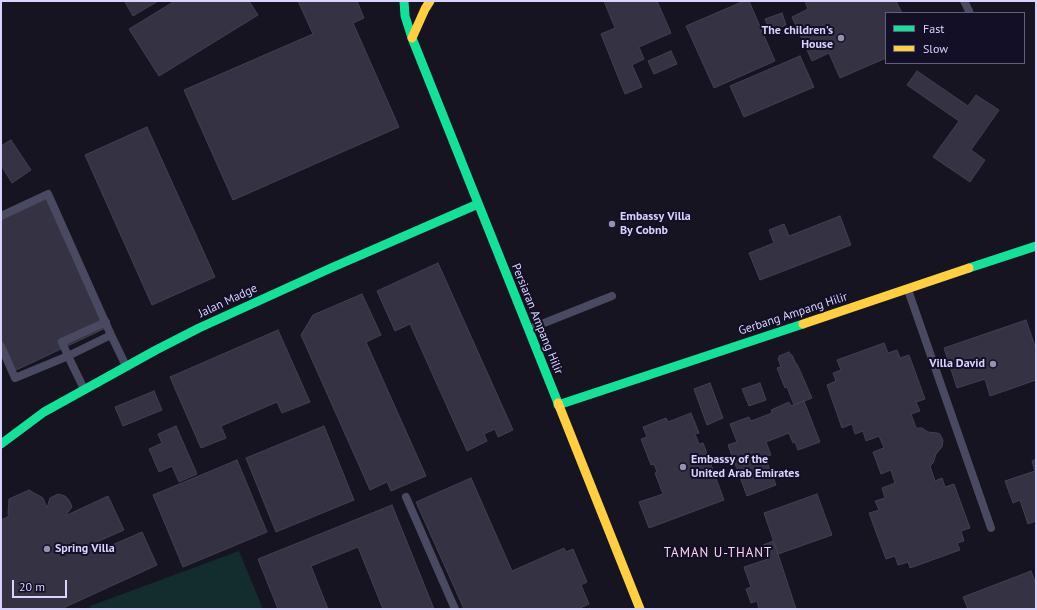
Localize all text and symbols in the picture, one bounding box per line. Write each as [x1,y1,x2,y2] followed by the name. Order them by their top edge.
[885,12,1025,64] legend
[923,21,944,36] text: Fast
[761,24,833,52] place label: The children's House
[836,33,846,43] marker: The children's House
[923,41,948,56] text: Slow
[620,210,691,238] place label: Embassy Villa By Cobnb
[607,219,617,229] marker: Embassy Villa By Cobnb
[508,262,566,376] street label: Persiaran Ampang Hilir
[196,281,260,321] street label: Jalan Madge
[737,290,849,338] street label: Gerbang Ampang Hilir
[929,357,985,371] place label: Villa David
[988,359,998,369] marker: Villa David
[691,453,800,481] place label: Embassy of the United Arab Emirates
[678,462,688,472] marker: Embassy of the United Arab Emirates
[55,542,115,556] place label: Spring Villa
[42,544,52,554] marker: Spring Villa
[664,545,772,561] district label: TAMAN U-THANT
[14,572,69,598] scale bar
[19,579,45,594] text: 20 m

